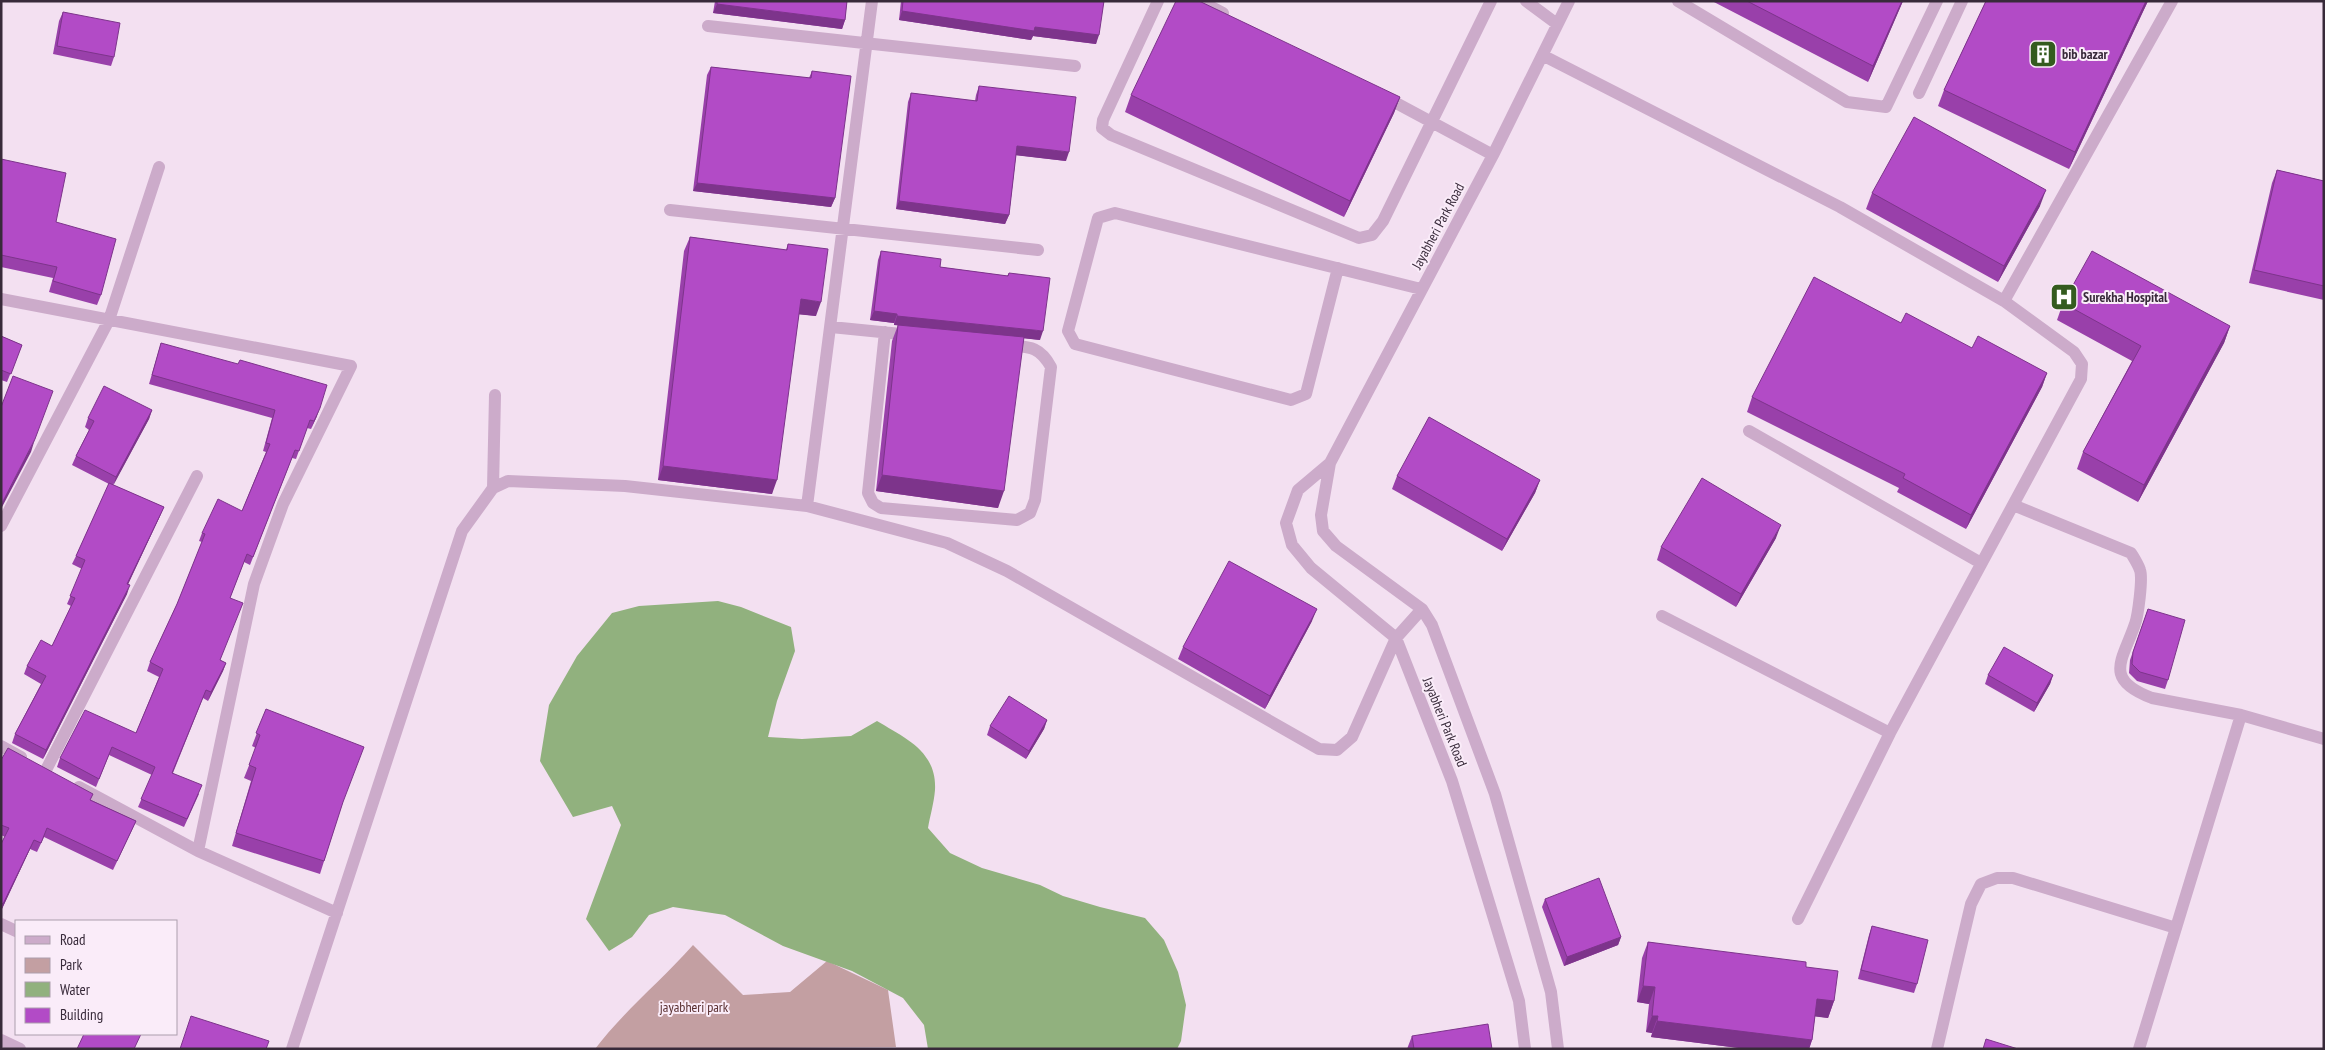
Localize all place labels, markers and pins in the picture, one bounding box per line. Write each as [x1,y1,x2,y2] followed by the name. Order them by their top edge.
[2028,39,2058,69] building icon: bib bazar
[2062,45,2109,63] place label: bib bazar
[2049,282,2079,312] hospital icon: Surekha Hospital
[2083,288,2168,306] place label: Surekha Hospital

